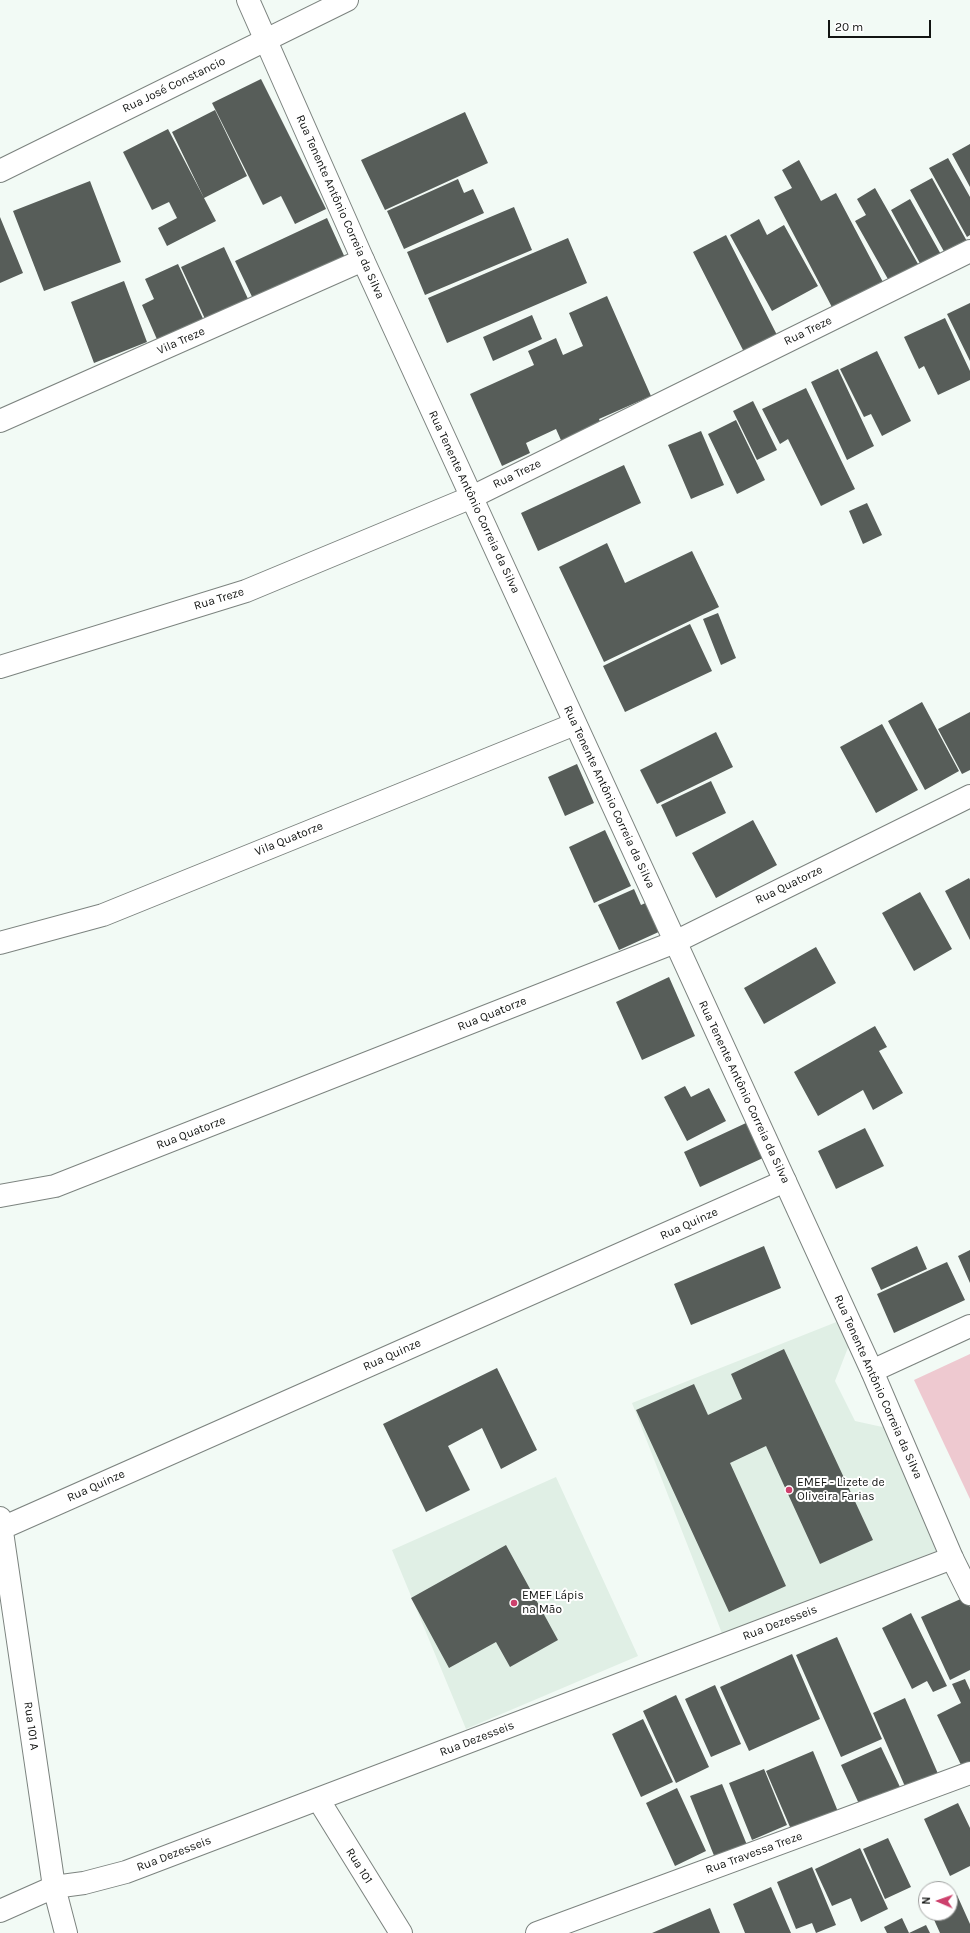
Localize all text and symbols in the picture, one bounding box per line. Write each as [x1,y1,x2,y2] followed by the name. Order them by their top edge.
[830,12,933,38] scale bar
[835,20,863,34] text: 20 m
[120,54,228,116] street label: Rua José Constancio
[293,113,387,301] street label: Rua Tenente Antônio Correia da Silva
[782,313,834,349] street label: Rua Treze
[155,324,207,358] street label: Vila Treze
[425,408,523,596] street label: Rua Tenente Antônio Correia da Silva
[491,456,543,492] street label: Rua Treze
[192,585,246,613] street label: Rua Treze
[560,703,658,891] street label: Rua Tenente Antônio Correia da Silva
[253,819,325,859] street label: Vila Quatorze
[753,863,825,907] street label: Rua Quatorze
[455,994,529,1034] street label: Rua Quatorze
[695,998,793,1186] street label: Rua Tenente Antônio Correia da Silva
[154,1113,228,1153] street label: Rua Quatorze
[658,1205,720,1243] street label: Rua Quinze
[831,1293,925,1481] street label: Rua Tenente Antônio Correia da Silva
[361,1336,423,1374] street label: Rua Quinze
[65,1467,127,1505] street label: Rua Quinze
[797,1476,885,1504] place label: EMEF - Lizete de Oliveira Farias
[784,1485,794,1495] marker: EMEF - Lizete de Oliveira Farias
[522,1589,584,1617] place label: EMEF Lápis na Mão
[509,1598,519,1608] marker: EMEF Lápis na Mão
[741,1602,819,1644] street label: Rua Dezesseis
[20,1701,42,1751] street label: Rua 101 A
[438,1718,516,1760] street label: Rua Dezesseis
[704,1829,804,1877] street label: Rua Travessa Treze
[135,1833,213,1875] street label: Rua Dezesseis
[343,1846,375,1886] street label: Rua 101
[918,1881,958,1921] north arrow
[920,1896,933,1905] text: N

